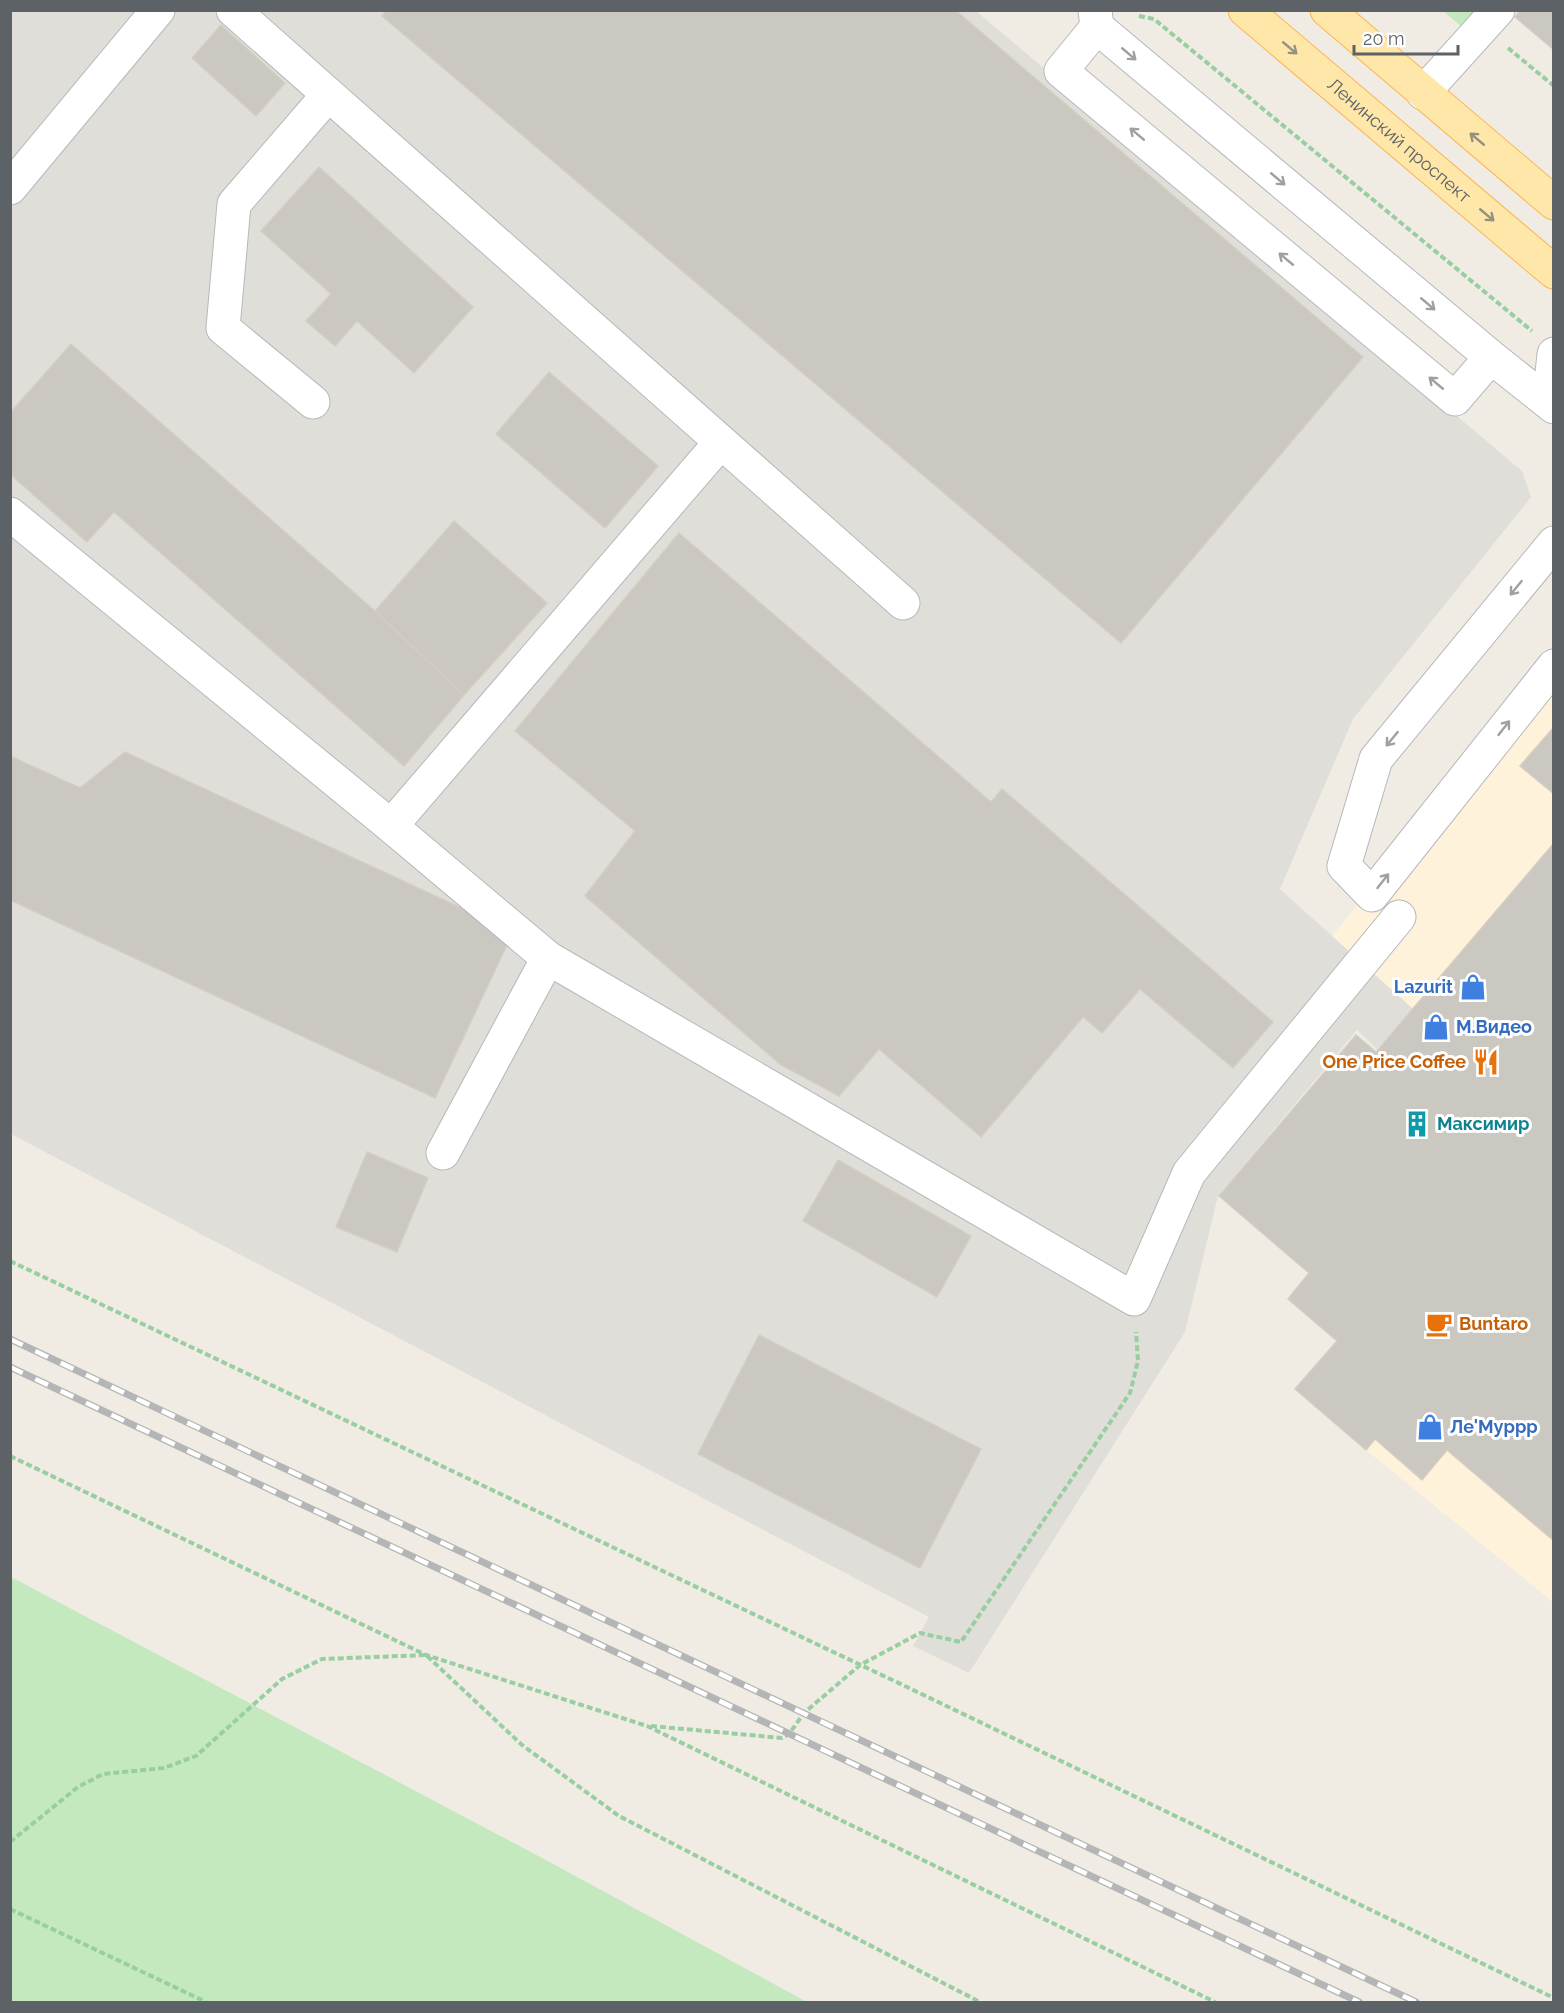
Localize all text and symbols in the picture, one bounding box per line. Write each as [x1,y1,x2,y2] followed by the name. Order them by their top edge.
[1354,18,1458,56] scale bar
[1363,28,1405,49] text: 20 m
[1282,42,1298,55] one-way arrow
[1121,47,1136,61] one-way arrow
[1323,74,1476,207] street label: Ленинский проспект
[1129,128,1145,141] one-way arrow
[1469,132,1485,145] one-way arrow
[1270,172,1285,186] one-way arrow
[1479,208,1494,222] one-way arrow
[1279,252,1295,265] one-way arrow
[1420,297,1435,311] one-way arrow
[1429,377,1445,390] one-way arrow
[1510,580,1523,596] one-way arrow
[1498,721,1511,737] one-way arrow
[1386,731,1399,747] one-way arrow
[1376,873,1389,889] one-way arrow
[1458,972,1488,1002] shop icon: Lazurit
[1394,976,1453,997] place label: Lazurit
[1421,1012,1451,1042] shop icon: М.Видео
[1456,1016,1532,1037] place label: М.Видео
[1471,1047,1501,1077] restaurant icon: One Price Coffee
[1322,1051,1466,1072] place label: One Price Coffee
[1402,1109,1432,1139] building icon: Максимир
[1437,1113,1529,1134] place label: Максимир
[1424,1309,1454,1339] cafe icon: Buntaro
[1459,1313,1528,1334] place label: Buntaro
[1415,1412,1445,1442] shop icon: Ле'Муррр
[1450,1416,1538,1437] place label: Ле'Муррр

